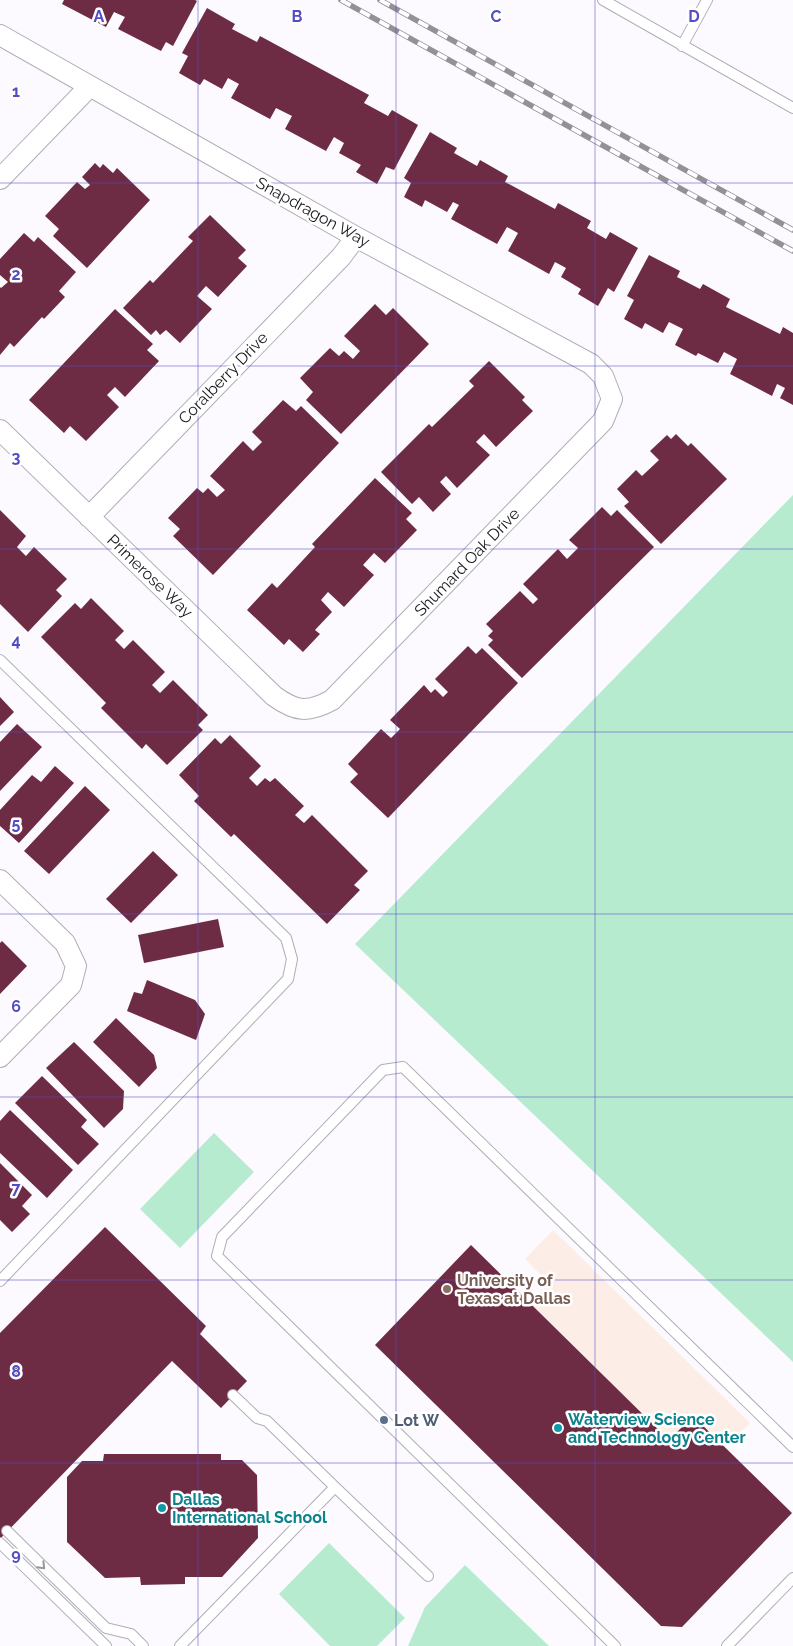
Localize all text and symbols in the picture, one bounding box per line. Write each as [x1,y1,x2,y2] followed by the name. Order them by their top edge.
[94,7,105,26] text: A
[292,7,303,26] text: B
[491,7,502,26] text: C
[688,7,700,26] text: D
[12,82,20,101] text: 1
[253,173,374,251] street label: Snapdragon Way
[11,265,21,284] text: 2
[174,328,272,428] street label: Coralberry Drive
[12,448,21,467] text: 3
[411,504,523,620] street label: Shumard Oak Drive
[103,530,197,622] street label: Primerose Way
[11,631,21,650] text: 4
[12,814,21,833] text: 5
[11,997,21,1016] text: 6
[12,1179,21,1198] text: 7
[457,1271,571,1308] place label: University of Texas at Dallas
[441,1283,453,1295] marker: University of Texas at Dallas
[11,1362,21,1381] text: 8
[568,1410,746,1447] place label: Waterview Science and Technology Center
[394,1411,439,1430] place label: Lot W
[378,1414,390,1426] marker: Lot W
[552,1422,564,1434] marker: Waterview Science and Technology Center
[172,1490,328,1527] place label: Dallas International School
[156,1502,168,1514] marker: Dallas International School
[11,1545,21,1564] text: 9
[36,1560,45,1569] one-way arrow

